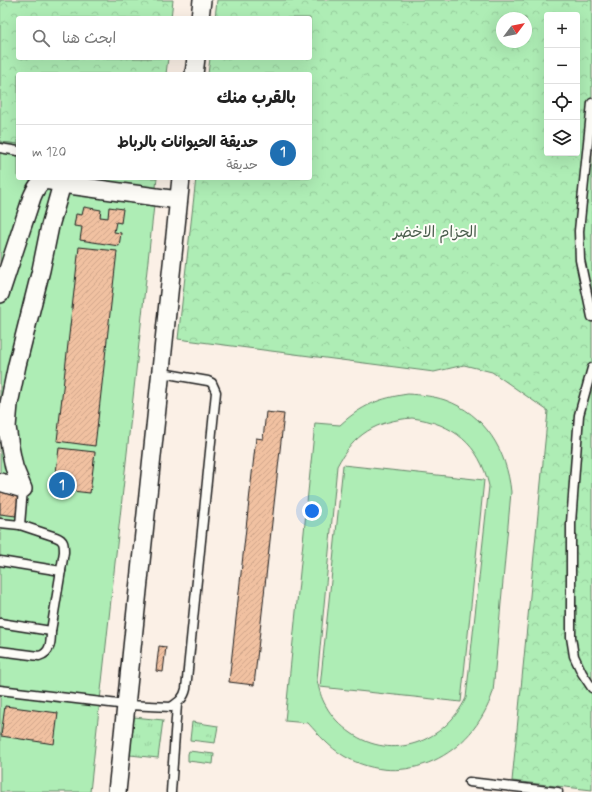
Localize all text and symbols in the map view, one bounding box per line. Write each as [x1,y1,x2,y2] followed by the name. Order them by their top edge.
[496,12,532,48] north arrow
[544,12,580,156] map controls
[544,12,580,48] button: +
[16,16,312,60] search box
[30,27,52,49] icon: search
[62,29,116,49] text: ابحث هنا
[544,48,580,84] button: −
[544,84,580,120] button: locate
[217,87,296,109] text: بالقرب منك
[544,120,580,156] button: layers
[117,133,258,153] text: حديقة الحيوانات بالرباط
[32,144,66,161] text: 120 m
[280,144,286,161] text: 1
[226,157,258,174] text: حديقة
[392,223,477,244] park label: الحزام الاخضر
[49,470,75,500] pin: 1
[302,501,322,521] your location

